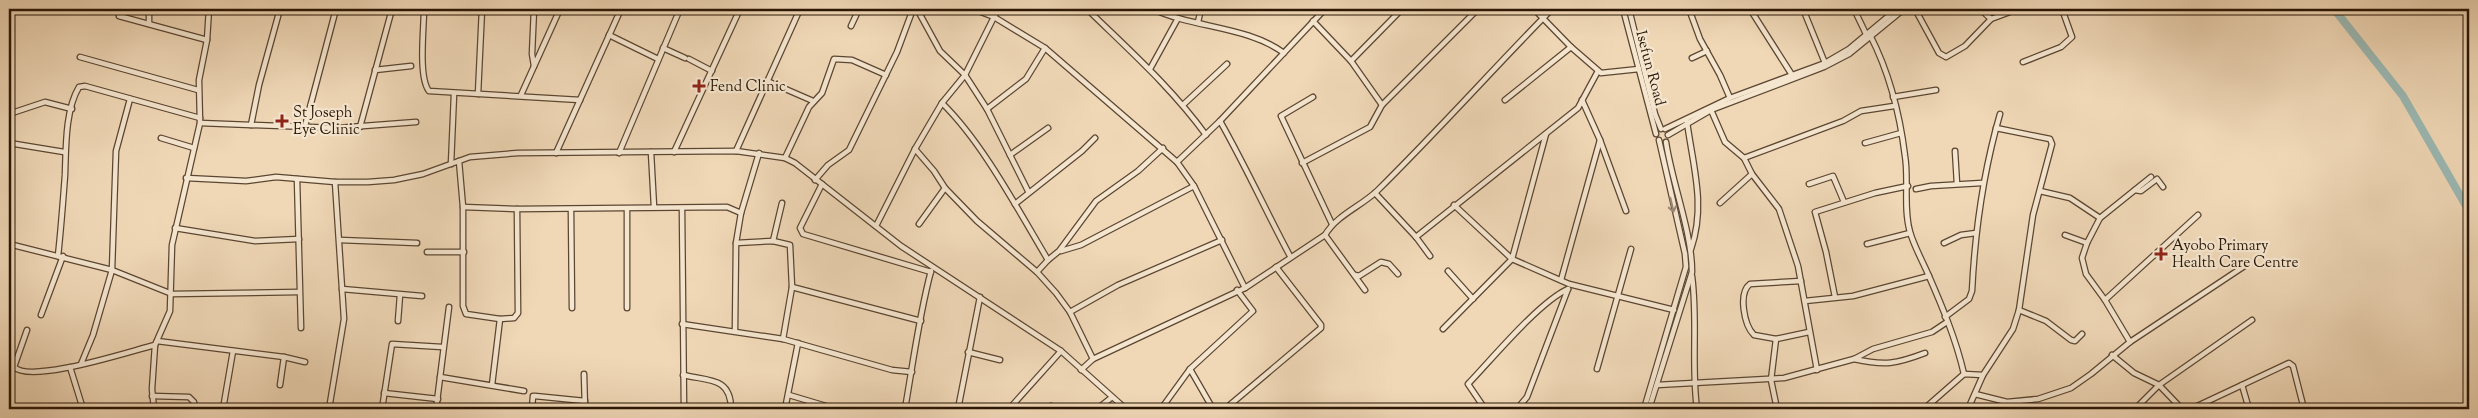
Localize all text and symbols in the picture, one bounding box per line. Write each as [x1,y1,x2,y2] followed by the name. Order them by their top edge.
[1629,28,1670,109] street label: Isefun Road
[710,77,786,98] place label: Fend Clinic
[692,79,706,93] marker: Fend Clinic
[293,103,360,141] place label: St Joseph Eye Clinic
[275,114,289,128] marker: St Joseph Eye Clinic
[1668,196,1677,212] one-way arrow
[2172,236,2298,274] place label: Ayobo Primary Health Care Centre
[2154,247,2168,261] marker: Ayobo Primary Health Care Centre

